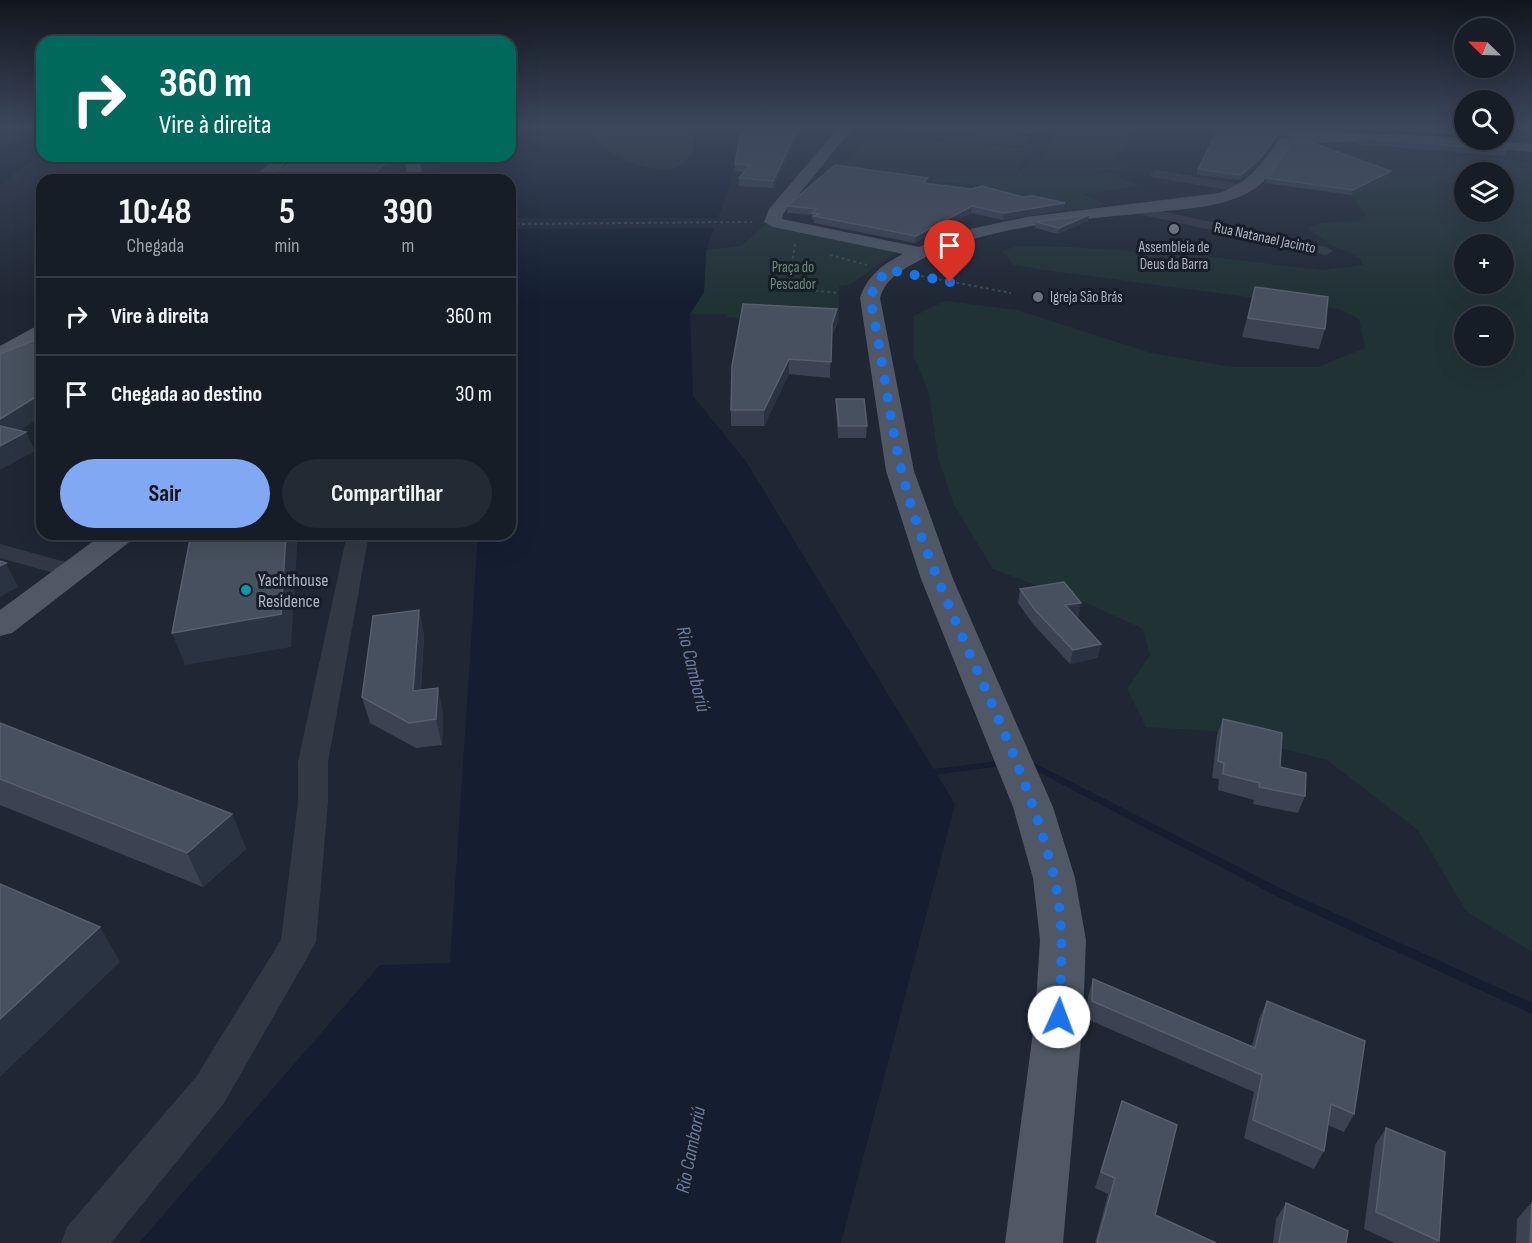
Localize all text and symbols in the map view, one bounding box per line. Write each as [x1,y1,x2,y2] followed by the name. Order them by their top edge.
[1454,18,1514,78] north arrow
[1454,18,1514,366] map controls
[159,58,252,109] text: 360 m
[60,60,138,138] icon: right
[1454,90,1514,150] button: search
[159,109,271,141] text: Vire à direita
[1454,162,1514,222] button: layers
[119,191,192,234] text: 10:48
[279,191,295,234] text: 5
[383,191,433,234] text: 390
[1212,218,1318,258] street label: Rua Natanael Jacinto
[924,220,975,282] pin
[1167,222,1181,236] marker: Assembleia de Deus da Barra
[933,229,966,262] icon: arrive
[126,234,184,258] text: Chegada
[275,234,300,258] text: min
[401,234,414,258] text: m
[1454,234,1514,294] button: +
[1137,238,1210,274] place label: Assembleia de Deus da Barra
[770,258,817,294] park label: Praça do Pescador
[1050,288,1123,307] place label: Igreja São Brás
[1031,290,1045,304] marker: Igreja São Brás
[60,300,93,333] icon: right
[111,303,209,330] text: Vire à direita
[446,303,492,330] text: 360 m
[1454,306,1514,366] button: −
[60,378,93,411] icon: arrive
[111,381,262,408] text: Chegada ao destino
[455,381,492,408] text: 30 m
[60,459,270,528] button: Sair
[282,459,492,528] button: Compartilhar
[258,570,329,612] place label: Yachthouse Residence
[239,583,253,597] marker: Yachthouse Residence
[671,624,715,715] water label: Rio Camboriú
[1027,985,1091,1049] position arrow
[671,1104,711,1195] water label: Rio Camboriú

